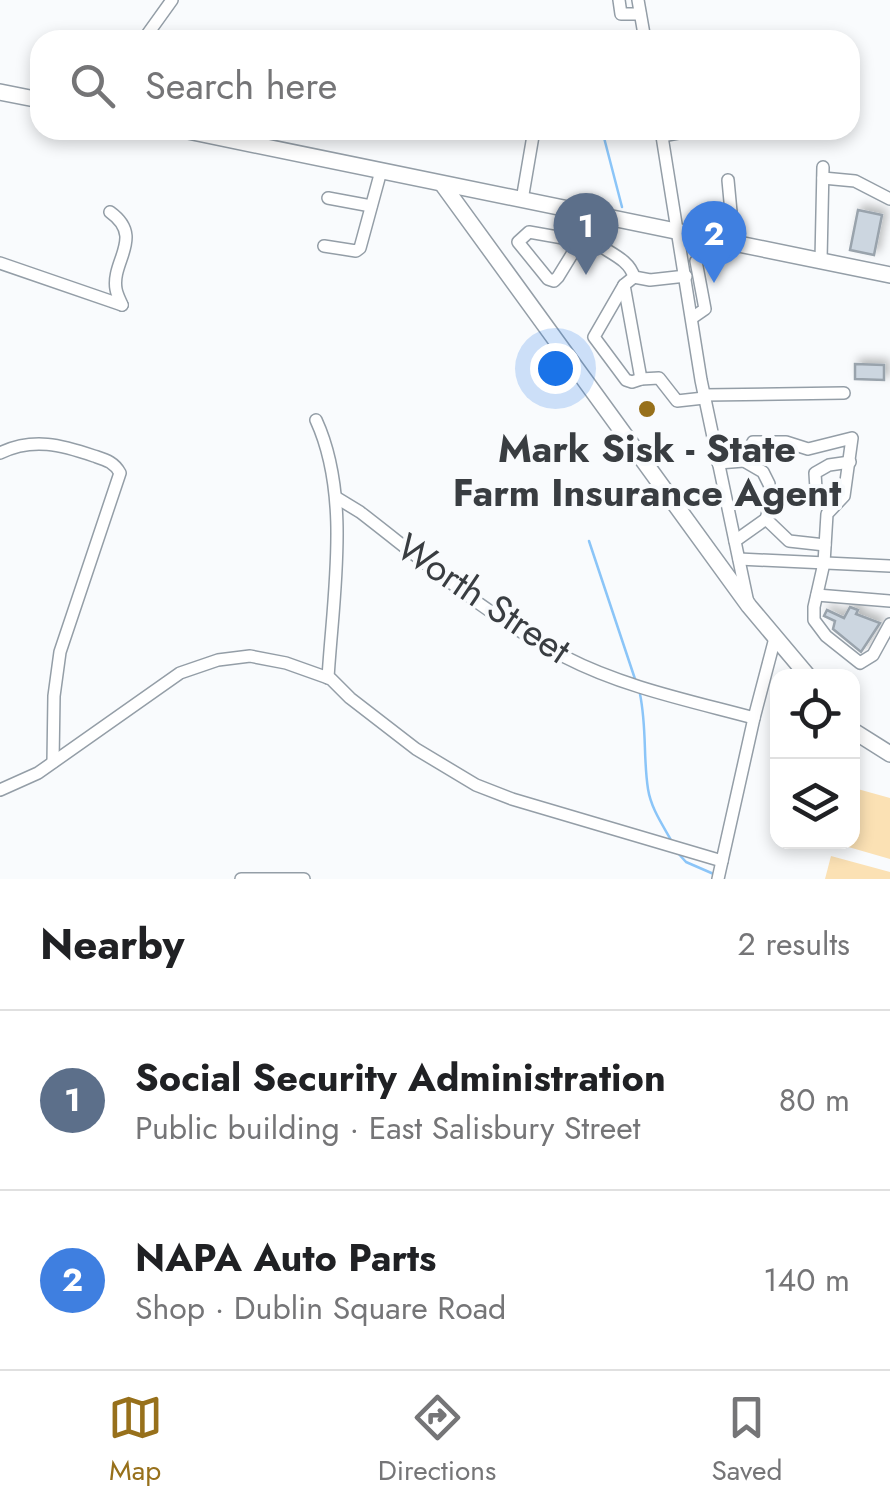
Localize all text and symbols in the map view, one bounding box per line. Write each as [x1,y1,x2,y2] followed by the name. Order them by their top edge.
[30,30,860,140] search box
[65,58,120,113] icon: search
[145,58,337,113] text: Search here
[554,192,618,275] pin: 1
[682,200,746,283] pin: 2
[530,343,581,394] your location
[636,398,658,420] marker: Mark Sisk - State Farm Insurance Agent
[453,421,841,520] place label: Mark Sisk - State Farm Insurance Agent
[386,519,582,677] street label: Worth Street
[770,669,860,849] map controls
[770,669,860,759] button: locate
[770,759,860,849] button: layers
[40,914,184,975] text: Nearby
[738,921,850,967] text: 2 results
[135,1050,666,1105] text: Social Security Administration
[64,1077,81,1123] text: 1
[779,1077,850,1123] text: 80 m
[135,1105,640,1151] text: Public building · East Salisbury Street
[135,1230,436,1285] text: NAPA Auto Parts
[62,1257,83,1303] text: 2
[763,1257,850,1303] text: 140 m
[135,1285,506,1331] text: Shop · Dublin Square Road
[108,1390,163,1491] tab: Map
[378,1390,496,1491] tab: Directions
[711,1390,782,1491] tab: Saved

